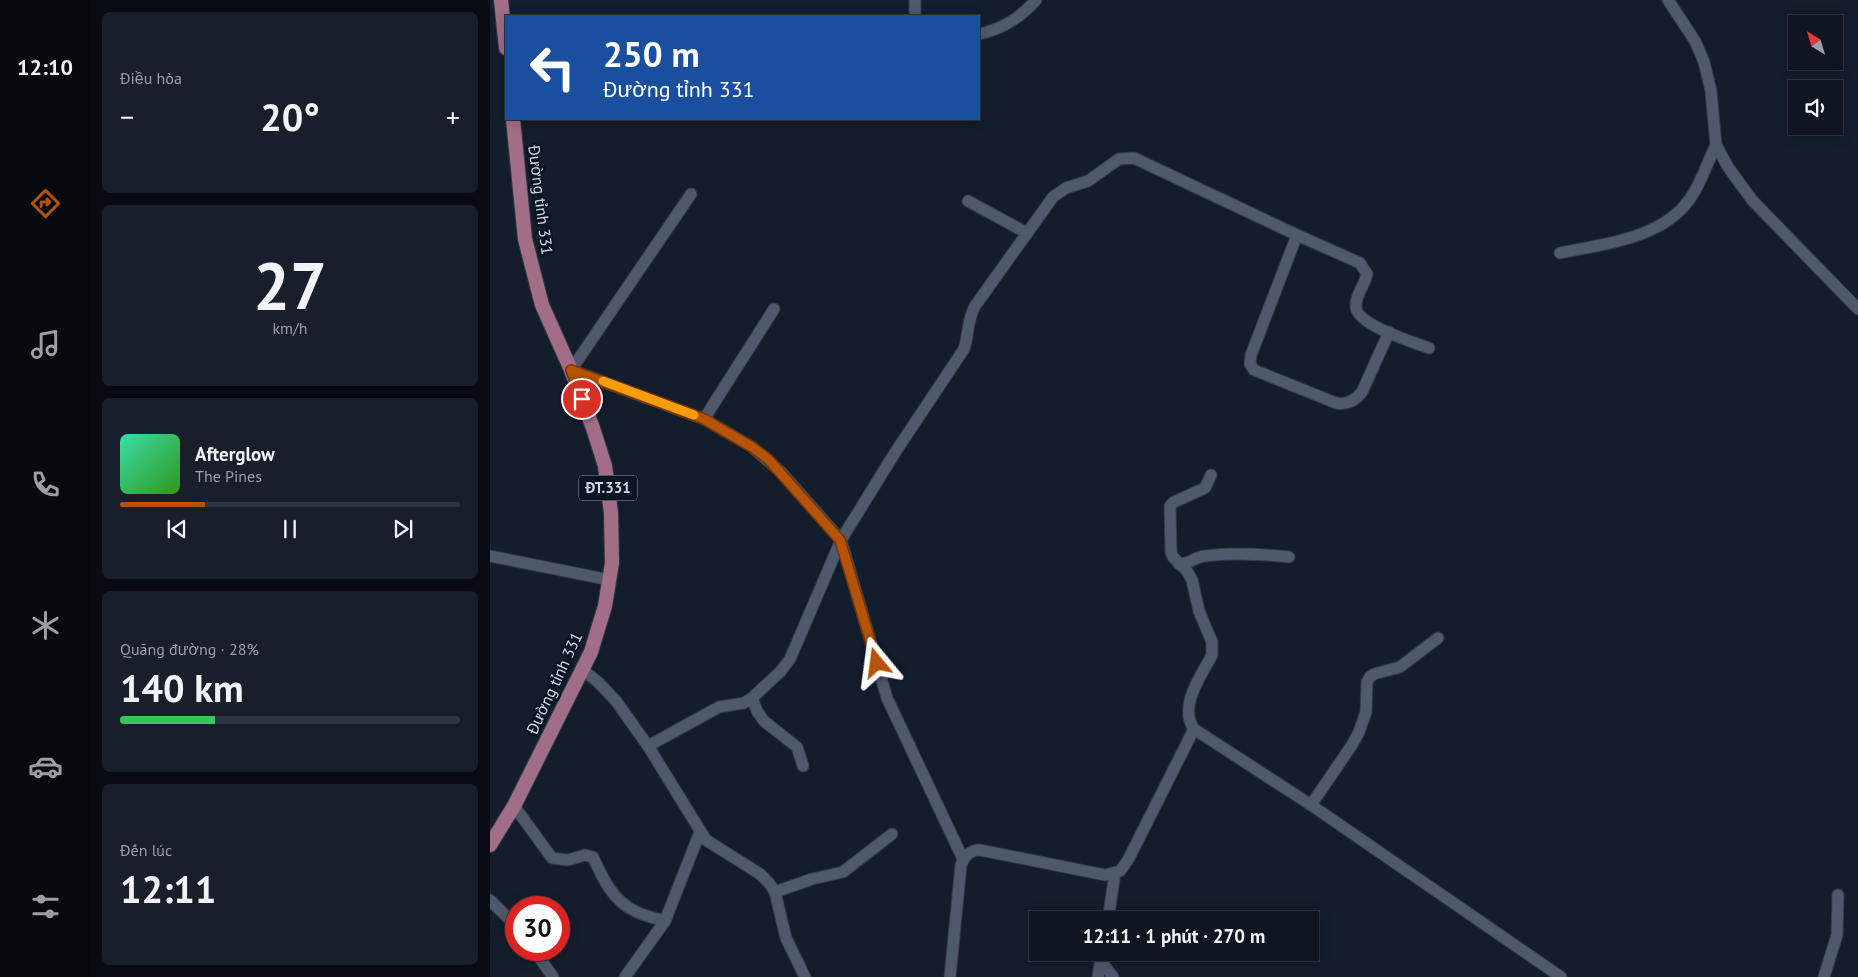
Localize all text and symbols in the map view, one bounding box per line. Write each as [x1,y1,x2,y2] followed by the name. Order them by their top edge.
[1788,15,1842,70] north arrow
[1788,15,1843,135] map controls
[603,31,700,77] text: 250 m
[520,35,585,100] icon: left
[17,53,73,81] text: 12:10
[120,68,182,88] text: Điều hòa
[603,75,755,103] text: Đường tỉnh 331
[1788,80,1843,135] button: sound
[260,92,320,141] text: 20°
[120,98,134,135] text: −
[446,98,460,135] text: +
[524,143,558,256] street label: Đường tỉnh 331
[28,186,63,221] icon: directions
[253,243,327,327] text: 27
[272,318,308,338] text: km/h
[28,327,63,362] icon: music
[561,378,603,420] pin
[568,385,596,413] icon: arrive
[195,442,275,466] text: Afterglow
[195,466,262,486] text: The Pines
[28,467,63,502] icon: phone
[579,476,637,500] road number: ĐT.331
[163,515,191,543] icon: previous
[276,515,304,543] icon: pause
[389,515,417,543] icon: next
[28,608,63,643] icon: climate
[521,629,586,738] street label: Đường tỉnh 331
[850,636,902,688] position arrow
[120,639,259,659] text: Quãng đường · 28%
[120,663,244,712] text: 140 km
[28,749,63,784] icon: car
[120,840,172,860] text: Đến lúc
[120,864,216,913] text: 12:11
[28,889,63,924] icon: filters
[505,896,570,961] speed limit sign: 30
[1083,924,1265,948] text: 12:11 · 1 phút · 270 m

